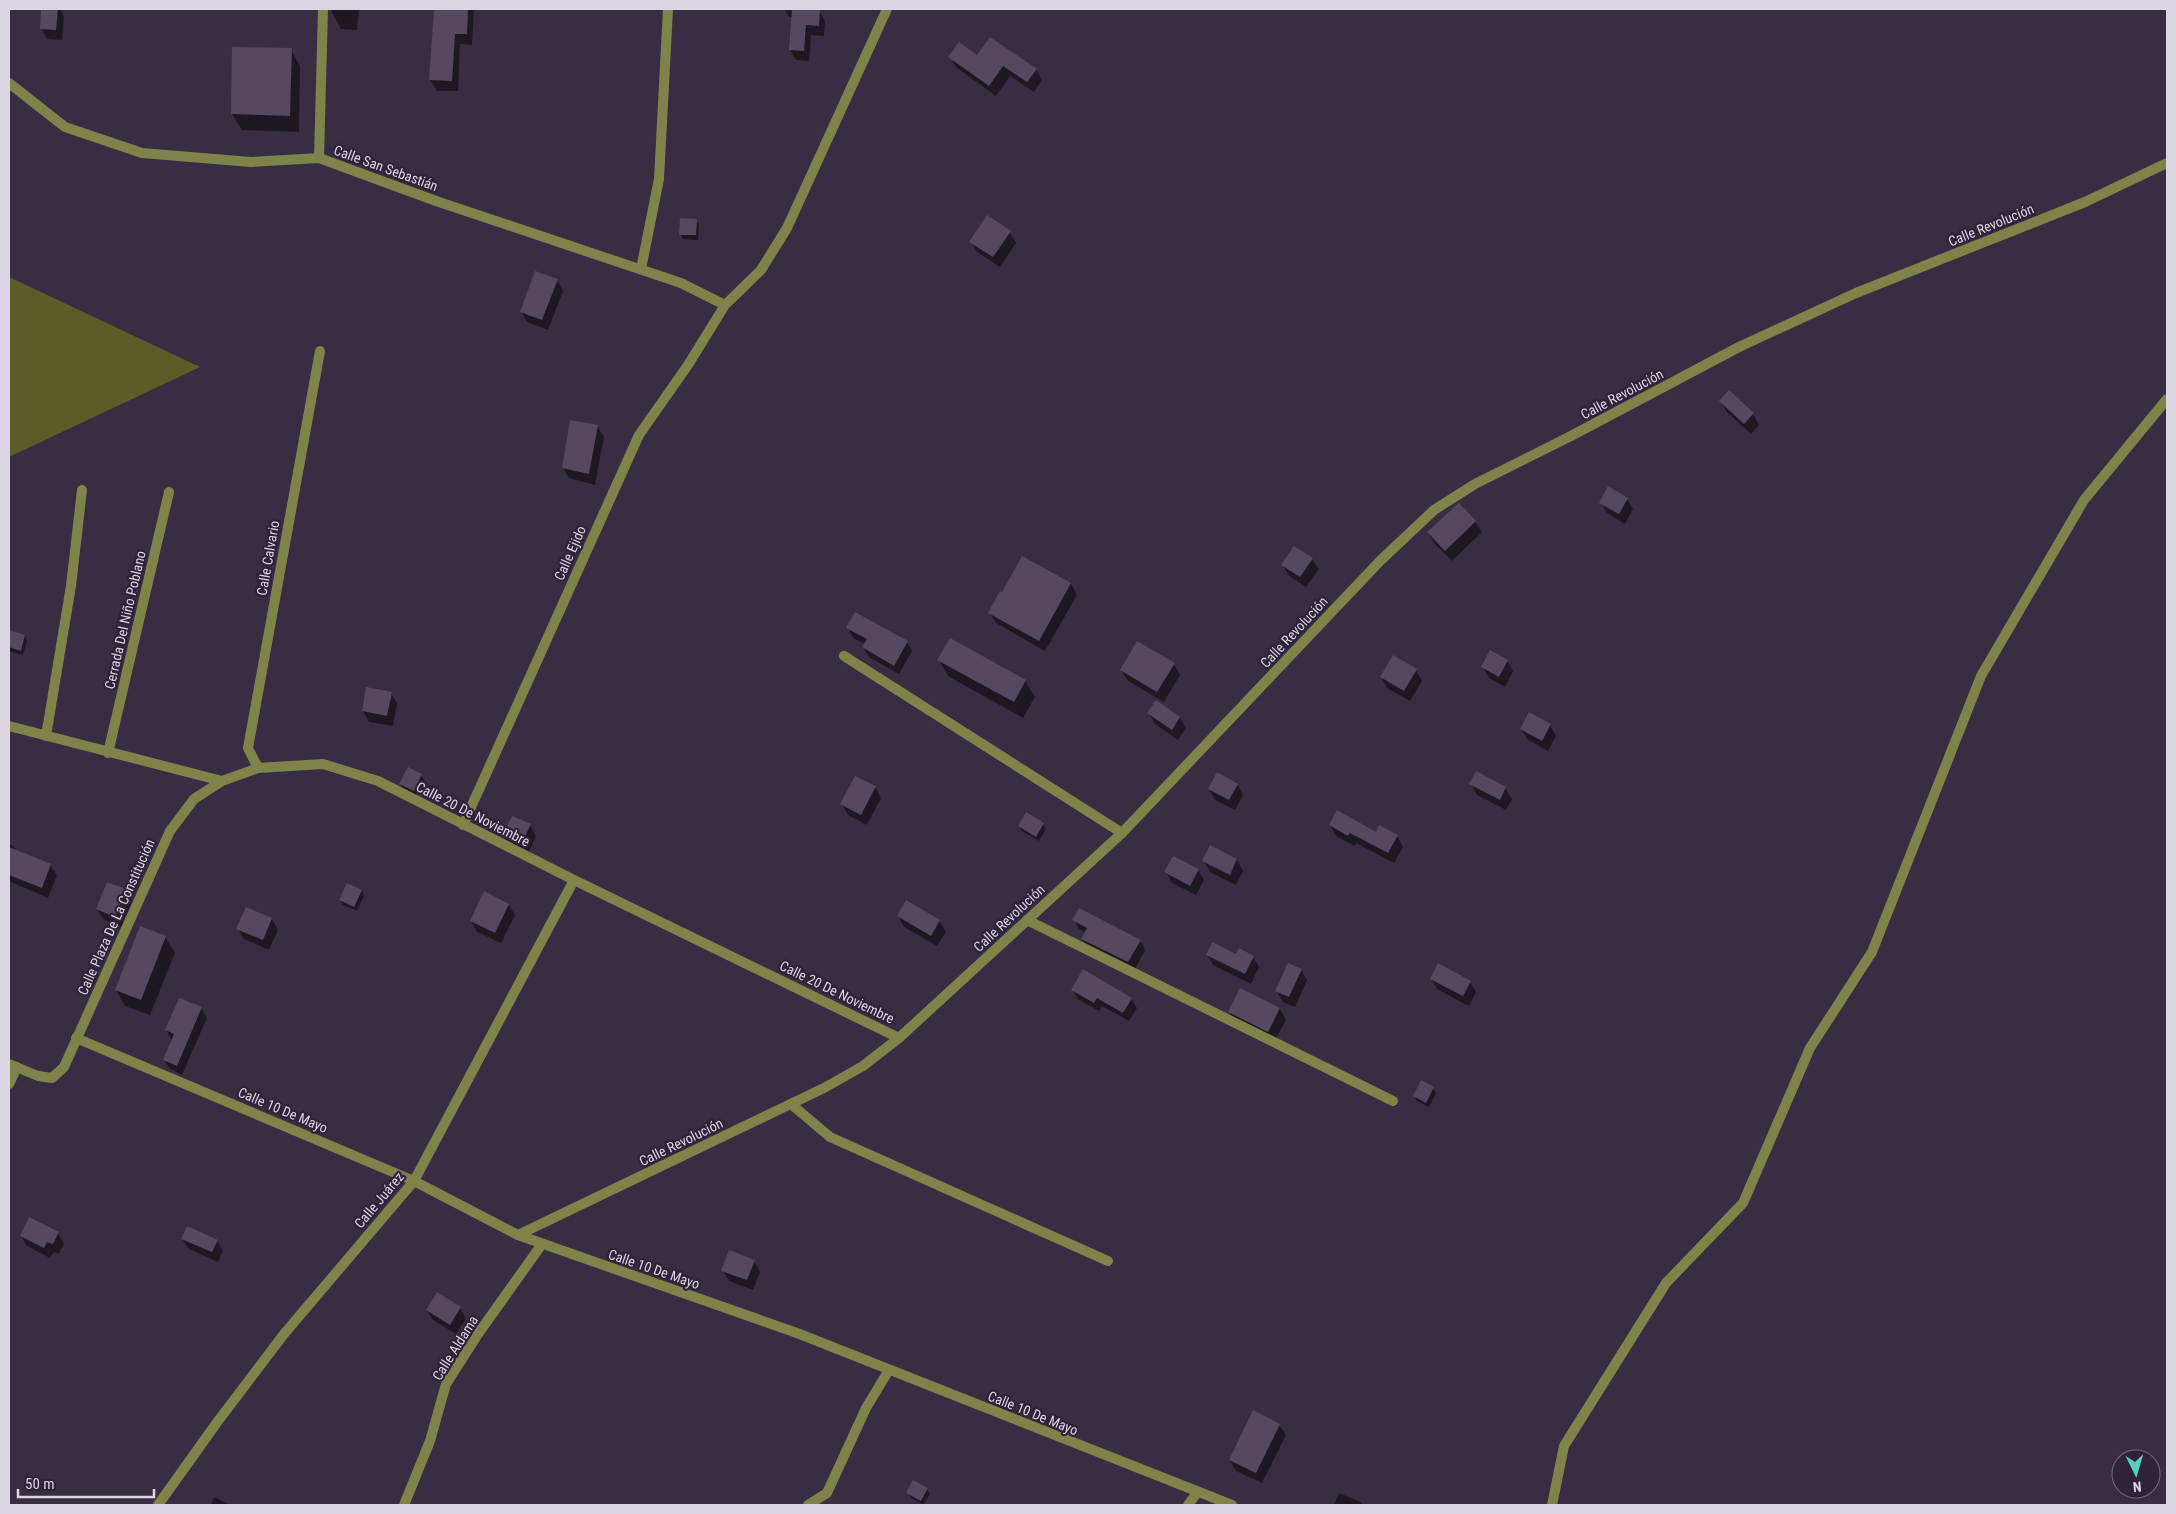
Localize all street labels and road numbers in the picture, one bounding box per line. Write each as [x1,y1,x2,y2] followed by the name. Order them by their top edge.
[332,142,440,194] street label: Calle San Sebastián
[1946,201,2036,249] street label: Calle Revolución
[1578,366,1666,422] street label: Calle Revolución
[254,519,282,597] street label: Calle Calvario
[551,523,589,583] street label: Calle Ejido
[101,549,149,691] street label: Cerrada Del Niño Poblano
[1257,593,1331,671] street label: Calle Revolución
[414,778,533,850] street label: Calle 20 De Noviembre
[74,837,158,997] street label: Calle Plaza De La Constitución
[970,881,1048,955] street label: Calle Revolución
[777,957,897,1027] street label: Calle 20 De Noviembre
[236,1084,330,1136] street label: Calle 10 De Mayo
[637,1115,725,1169] street label: Calle Revolución
[351,1169,407,1231] street label: Calle Juárez
[606,1246,702,1292] street label: Calle 10 De Mayo
[429,1313,481,1383] street label: Calle Aldama
[986,1388,1080,1438] street label: Calle 10 De Mayo

